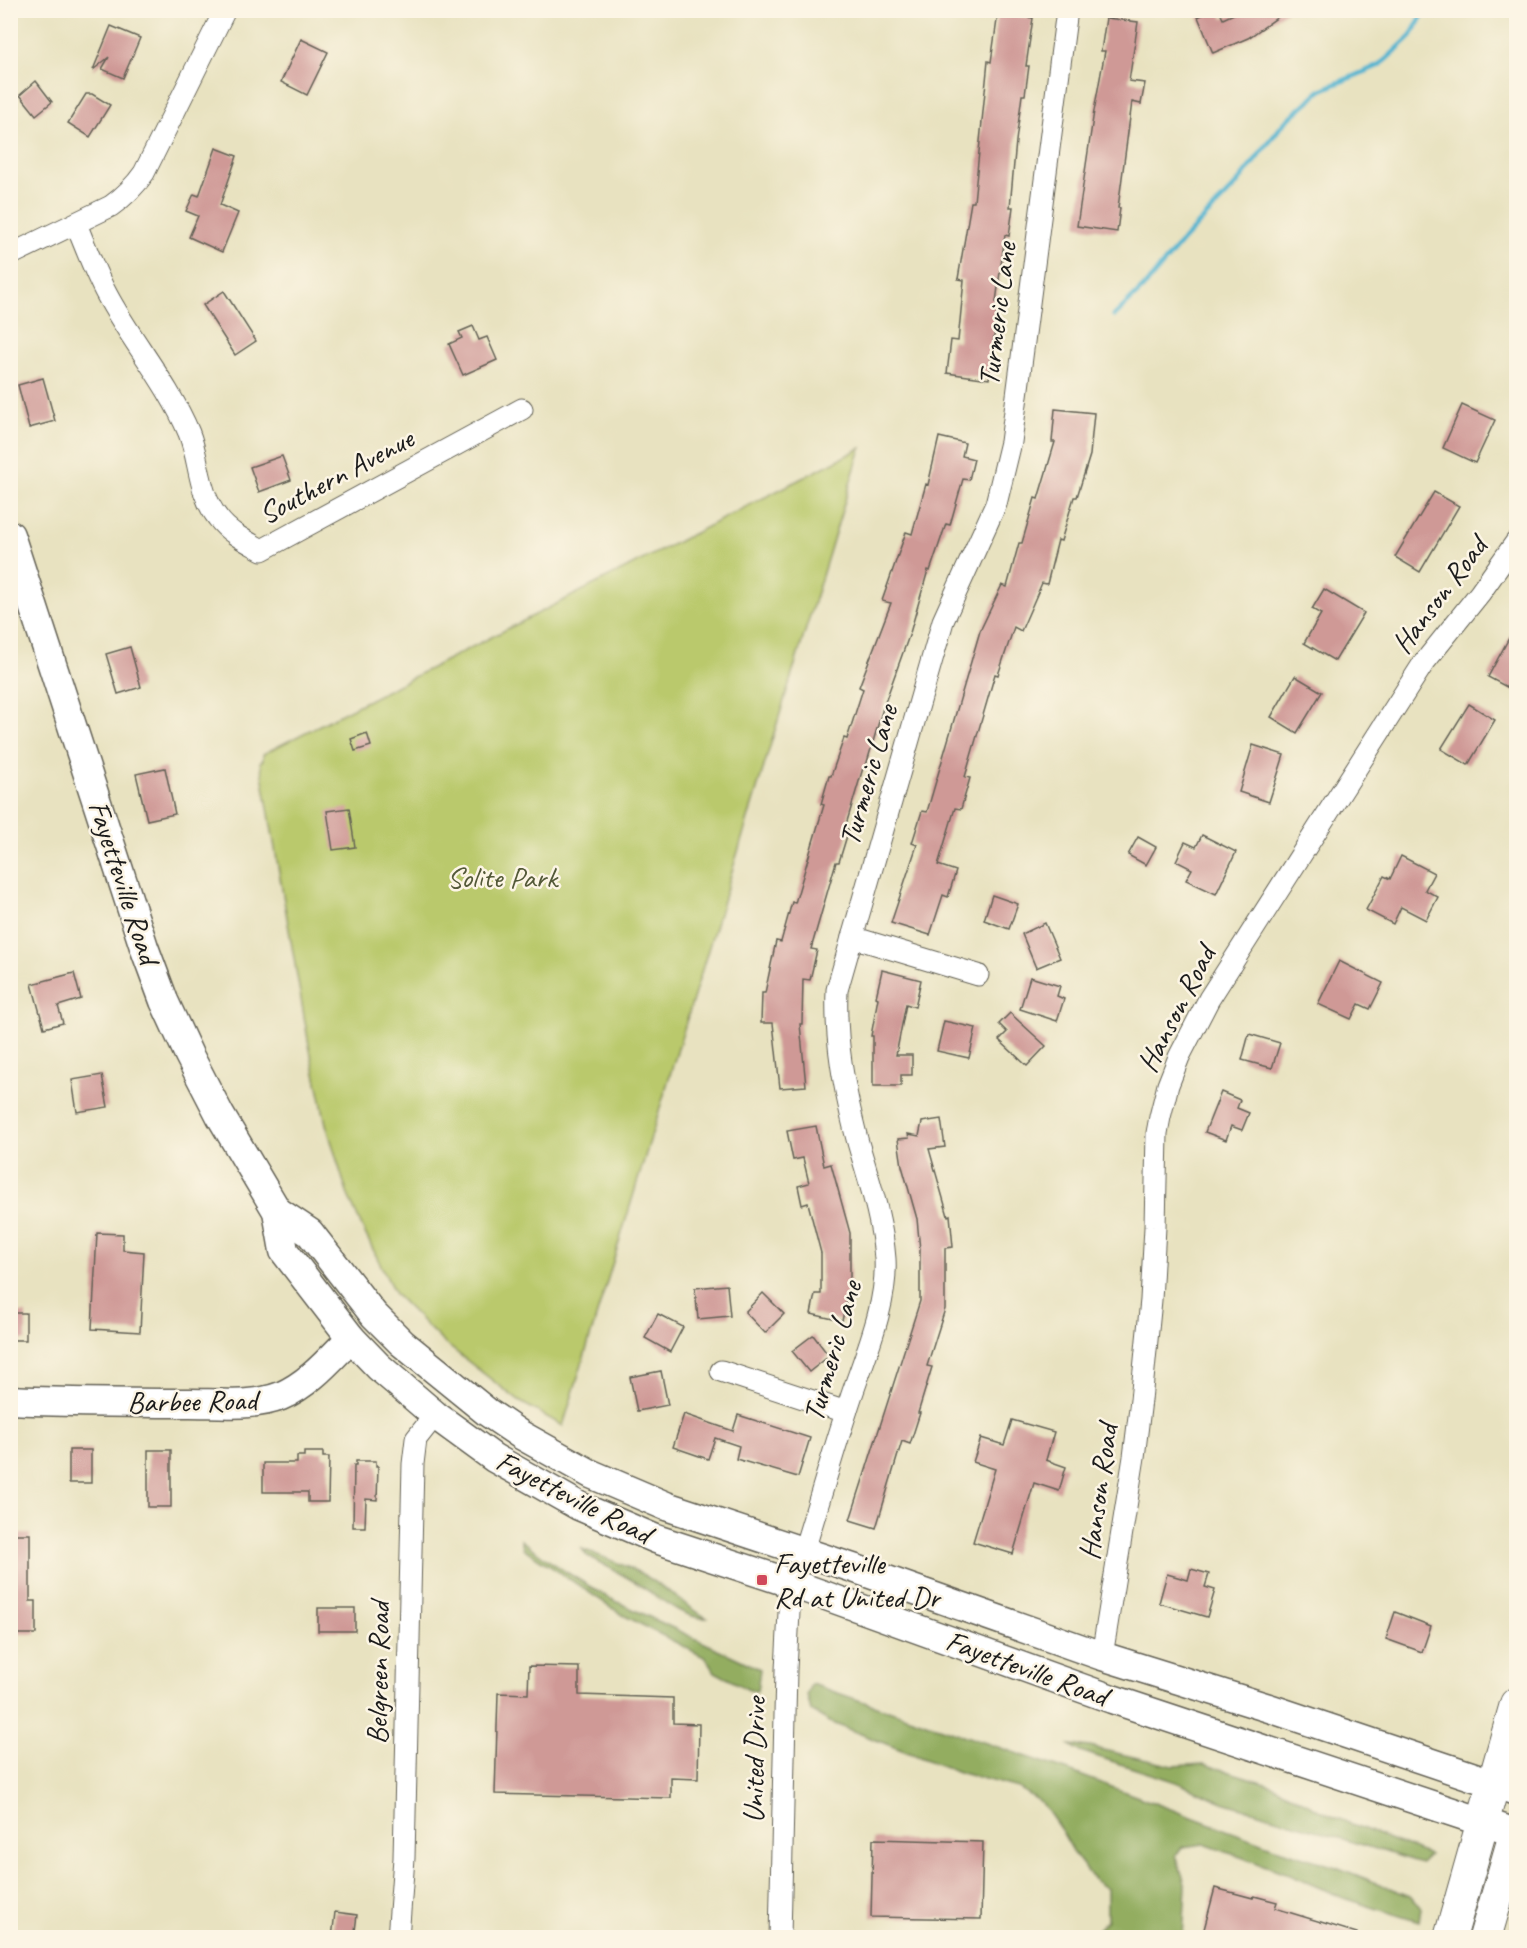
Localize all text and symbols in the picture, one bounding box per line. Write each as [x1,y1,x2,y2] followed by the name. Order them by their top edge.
[969,238,1025,388] street label: Turmeric Lane
[252,418,422,533] street label: Southern Avenue
[1383,526,1498,661] street label: Hanson Road
[830,698,907,850] street label: Turmeric Lane
[80,796,169,972] street label: Fayetteville Road
[447,858,559,896] park label: Solite Park
[1128,936,1226,1078] street label: Hanson Road
[794,1274,871,1426] street label: Turmeric Lane
[127,1381,261,1421] street label: Barbee Road
[1070,1418,1127,1562] street label: Hanson Road
[490,1442,662,1554] street label: Fayetteville Road
[774,1544,942,1616] place label: Fayetteville Rd at United Dr
[755,1573,769,1587] marker: Fayetteville Rd at United Dr
[358,1597,398,1745] street label: Belgreen Road
[941,1621,1117,1716] street label: Fayetteville Road
[734,1694,774,1823] street label: United Drive

